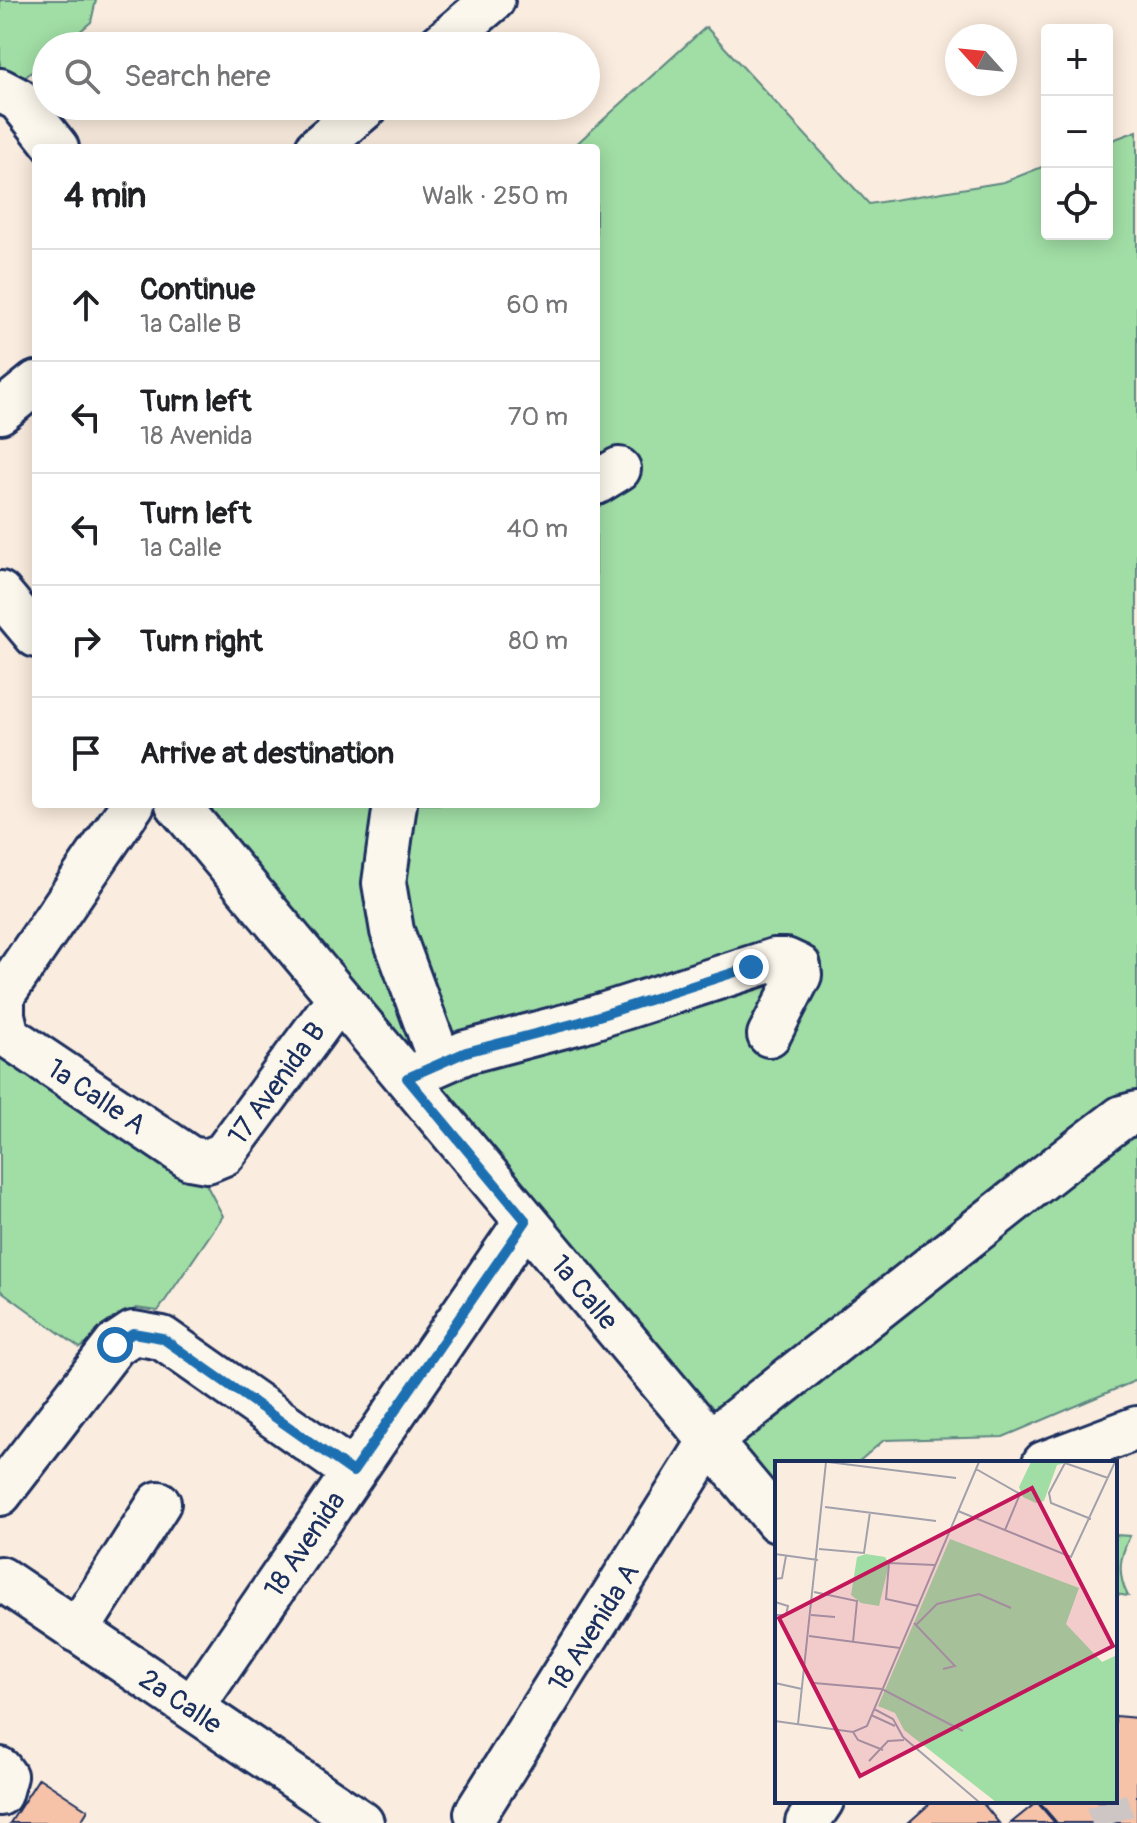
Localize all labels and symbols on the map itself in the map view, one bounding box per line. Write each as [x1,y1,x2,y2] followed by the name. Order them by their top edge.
[945,24,1017,96] north arrow
[733,949,769,985] route end
[221,1015,334,1152] street label: 17 Avenida B
[40,1051,152,1143] street label: 1a Calle A
[542,1248,625,1338] street label: 1a Calle
[97,1327,133,1363] route start
[775,1461,1117,1803] inset map
[257,1485,354,1605] street label: 18 Avenida
[541,1557,648,1699] street label: 18 Avenida A
[132,1662,228,1743] street label: 2a Calle

